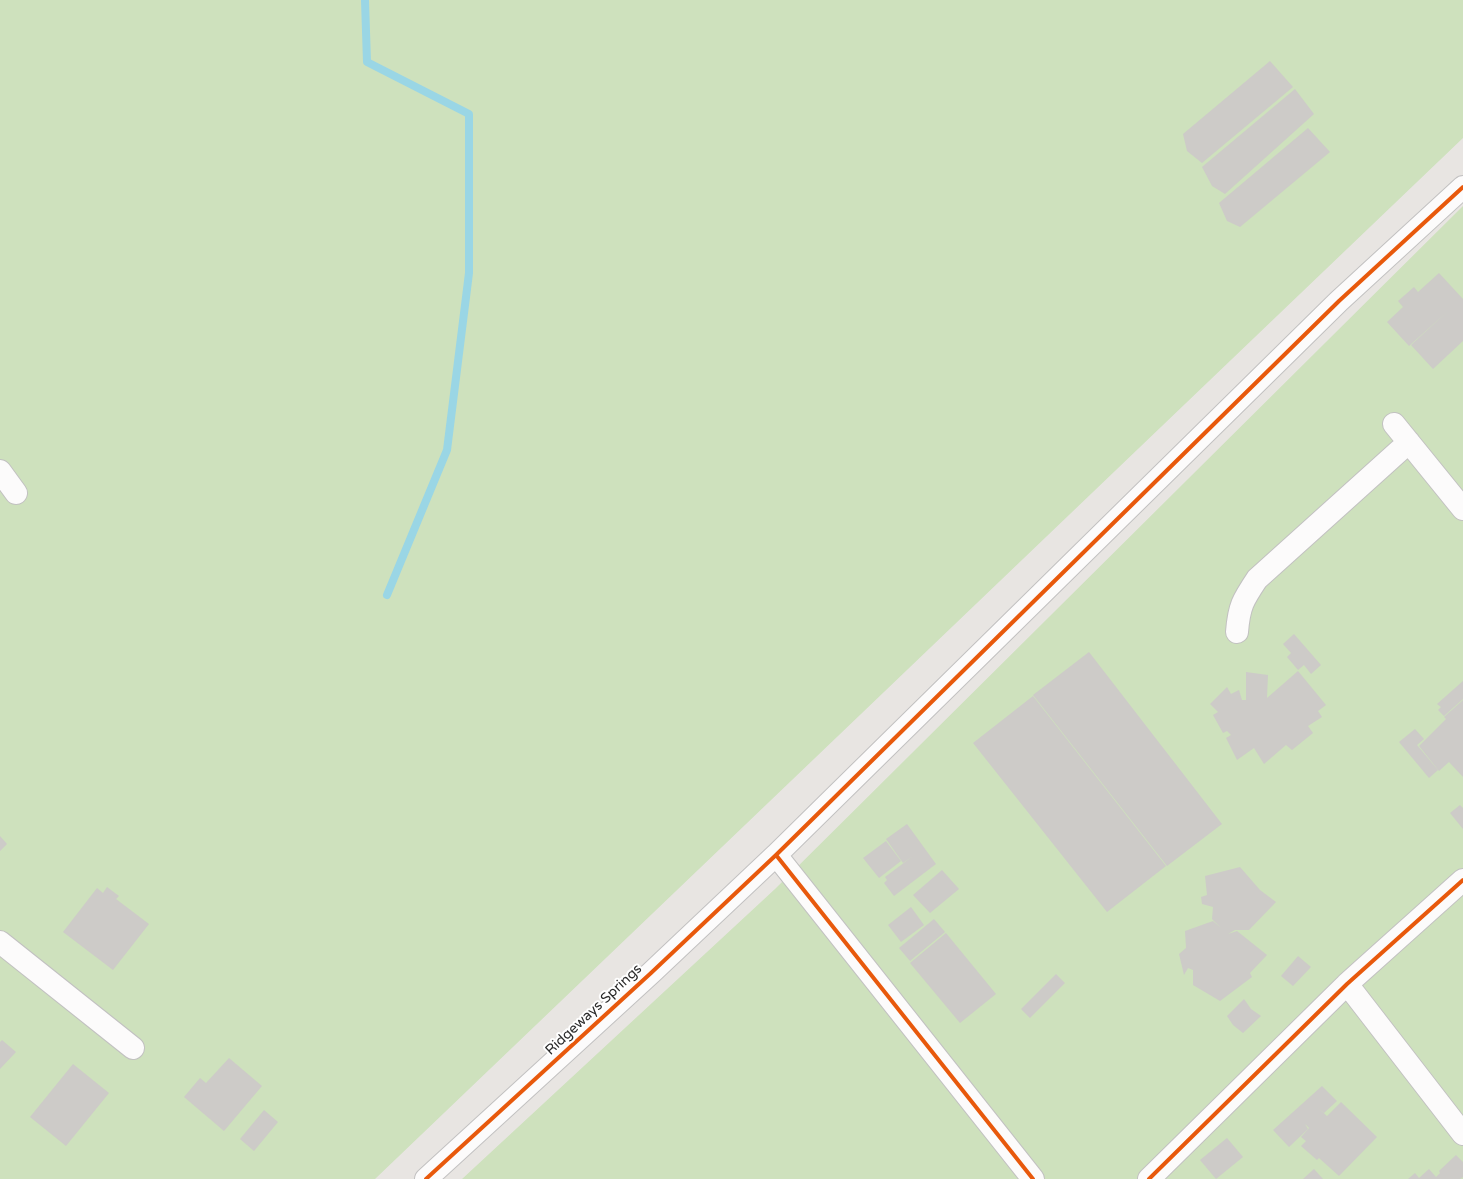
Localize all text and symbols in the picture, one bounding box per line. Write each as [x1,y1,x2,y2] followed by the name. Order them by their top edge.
[542,961,646,1059] street label: Ridgeways Springs

